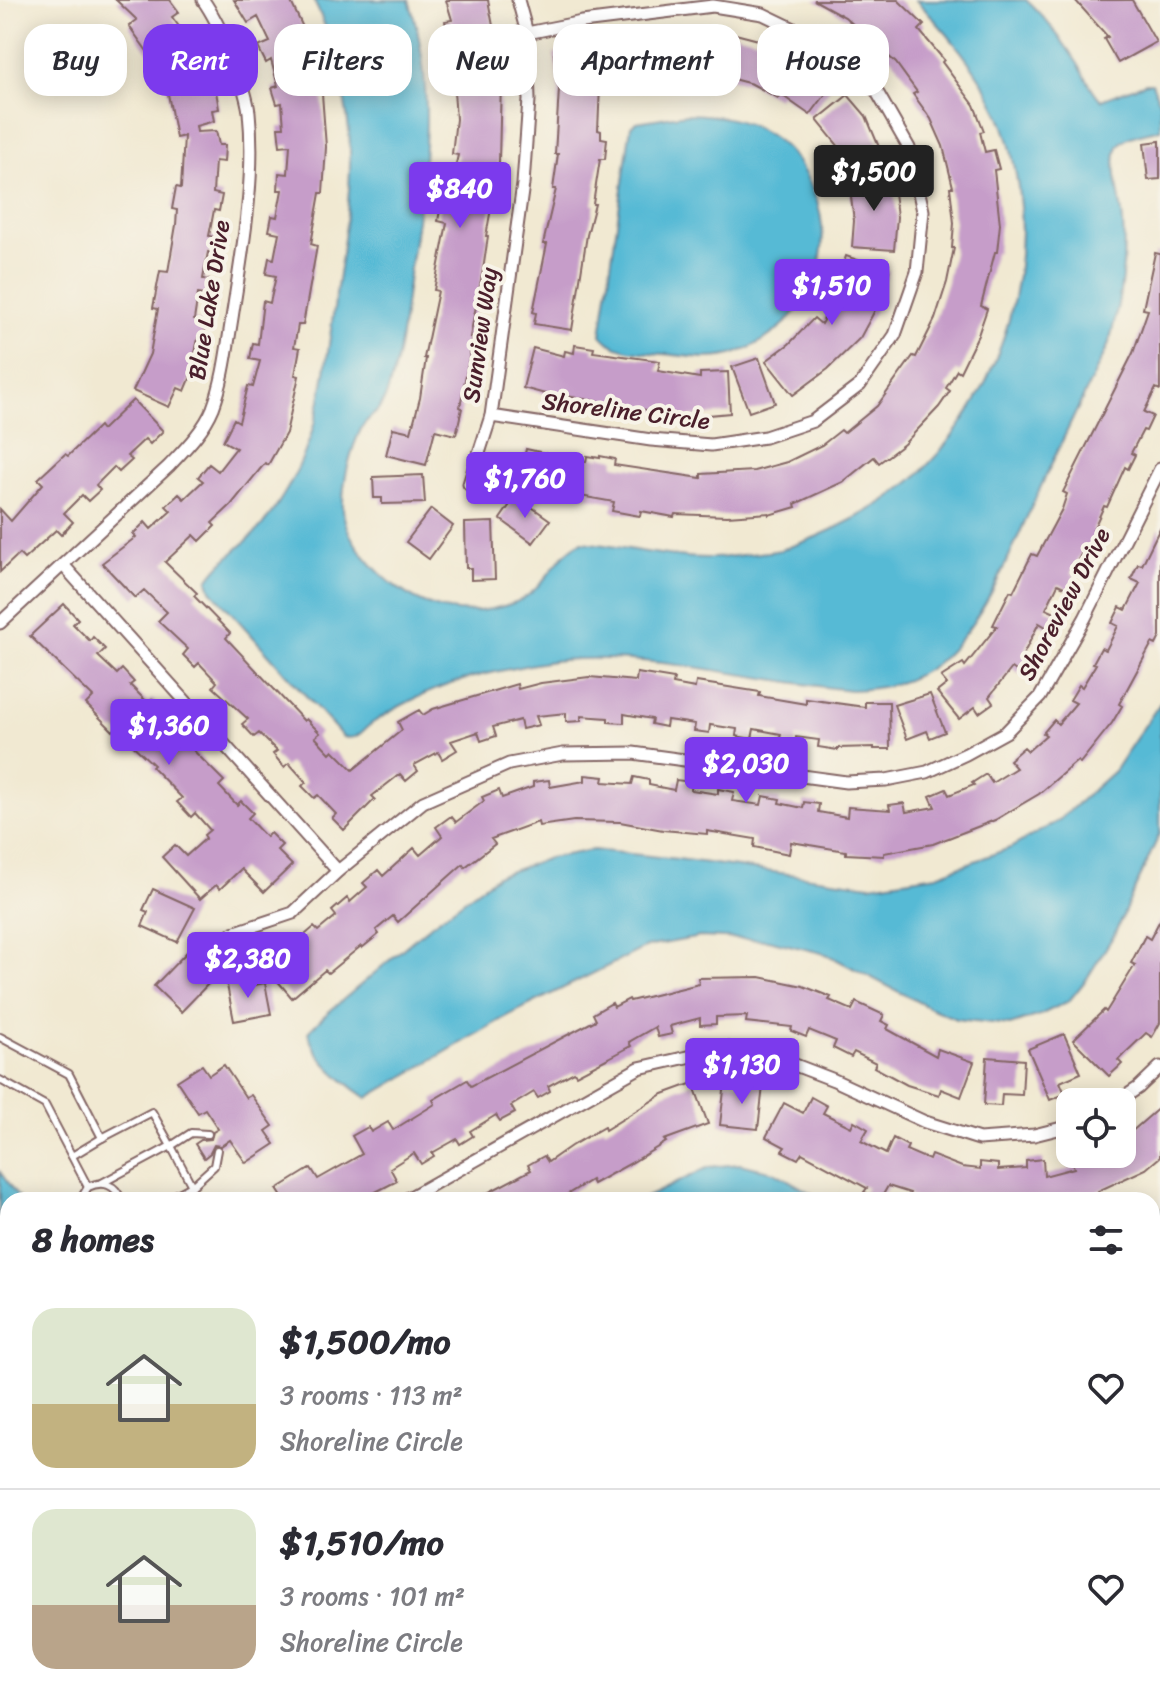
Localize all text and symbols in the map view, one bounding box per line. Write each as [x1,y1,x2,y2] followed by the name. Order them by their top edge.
[24,24,127,96] chip: Buy
[143,24,258,96] chip: Rent
[274,24,412,96] chip: Filters
[428,24,537,96] chip: New
[553,24,741,96] chip: Apartment
[757,24,889,96] chip: House
[809,145,939,213] pin: $1,500
[832,148,916,194] text: $1,500
[413,162,507,230] pin: $840
[427,165,493,211] text: $840
[176,217,242,383] street label: Blue Lake Drive
[767,259,897,327] pin: $1,510
[792,262,872,308] text: $1,510
[450,264,510,405] street label: Sunview Way
[540,380,713,442] street label: Shoreline Circle
[460,452,590,520] pin: $1,760
[484,455,566,501] text: $1,760
[1006,519,1122,688] street label: Shoreview Drive
[104,699,234,767] pin: $1,360
[128,702,210,748] text: $1,360
[681,737,811,805] pin: $2,030
[703,740,789,786] text: $2,030
[183,932,313,1000] pin: $2,380
[205,935,291,981] text: $2,380
[677,1038,807,1106] pin: $1,130
[703,1041,781,1087] text: $1,130
[1056,1088,1136,1168] map controls
[1056,1088,1136,1168] button: locate
[32,1210,154,1270] text: 8 homes
[1084,1218,1128,1262] icon: filters
[280,1312,451,1372] text: $1,500/mo
[96,1340,192,1436] icon: home
[1084,1366,1128,1410] icon: heart
[280,1372,463,1418] text: 3 rooms · 113 m²
[280,1418,463,1464] text: Shoreline Circle
[280,1513,444,1573] text: $1,510/mo
[96,1541,192,1637] icon: home
[1084,1567,1128,1611] icon: heart
[280,1573,465,1619] text: 3 rooms · 101 m²
[280,1619,463,1665] text: Shoreline Circle

